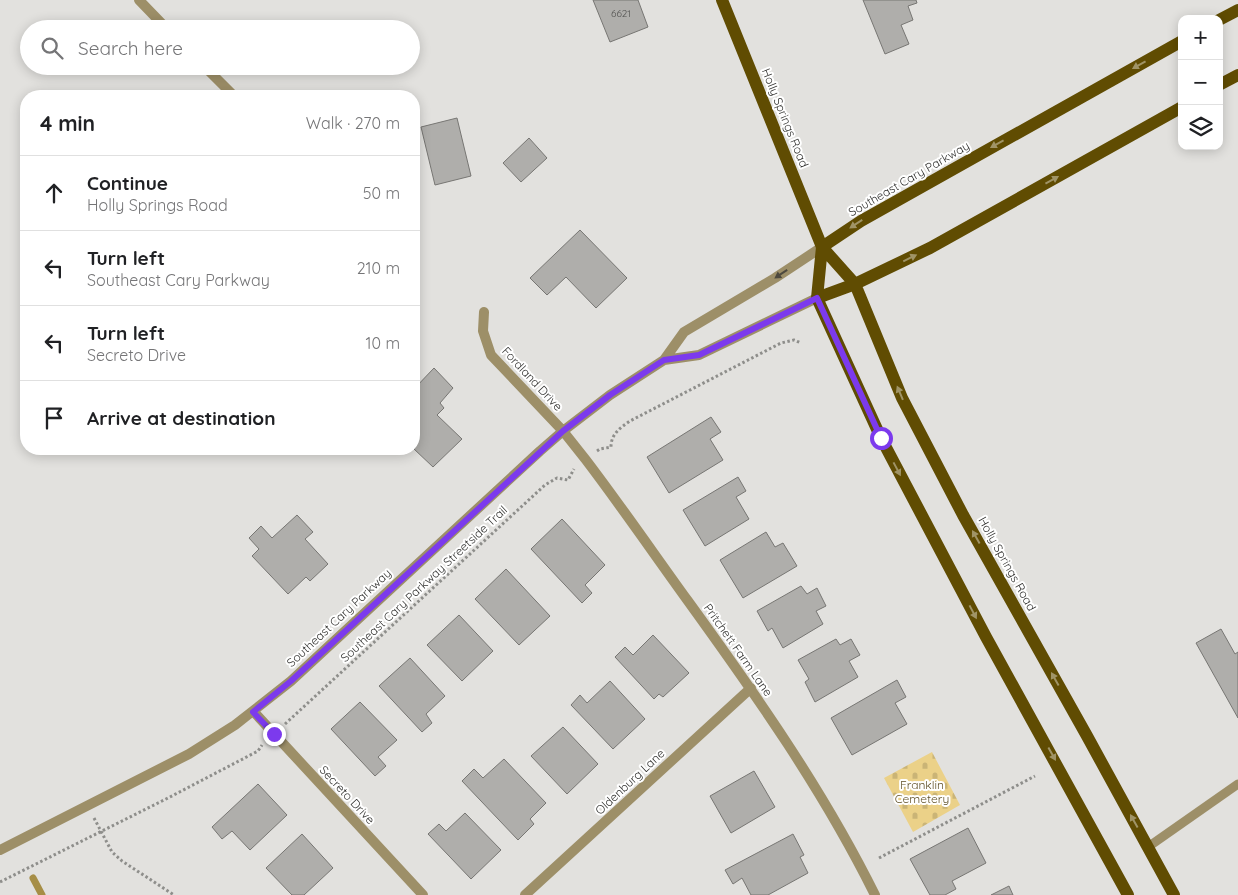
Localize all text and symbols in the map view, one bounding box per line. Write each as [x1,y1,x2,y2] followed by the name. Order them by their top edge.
[611,7,631,20] house number: 6621
[1178,15,1223,150] map controls
[1178,15,1223,60] button: +
[20,20,420,75] search box
[38,34,66,62] icon: search
[78,36,183,60] text: Search here
[1178,60,1223,105] button: −
[1132,61,1147,69] one-way arrow
[759,66,812,170] street label: Holly Springs Road
[1178,105,1223,150] button: layers
[40,110,95,136] text: 4 min
[306,113,400,133] text: Walk · 270 m
[846,138,972,219] street label: Southeast Cary Parkway
[991,140,1004,149] one-way arrow
[87,171,168,195] text: Continue
[1045,176,1060,184] one-way arrow
[40,179,68,207] icon: ahead
[363,183,400,203] text: 50 m
[87,195,228,215] text: Holly Springs Road
[849,219,863,229] one-way arrow
[87,246,165,270] text: Turn left
[902,253,917,262] one-way arrow
[40,254,68,282] icon: left
[357,258,400,278] text: 210 m
[774,269,788,279] one-way arrow
[87,270,270,290] text: Southeast Cary Parkway
[87,321,165,345] text: Turn left
[40,329,68,357] icon: left
[366,333,400,353] text: 10 m
[499,344,566,414] street label: Fordland Drive
[87,345,186,365] text: Secreto Drive
[896,386,904,401] one-way arrow
[40,404,68,432] icon: arrive
[87,406,276,430] text: Arrive at destination
[870,427,893,450] route start
[893,461,901,476] one-way arrow
[338,503,510,665] street label: Southeast Cary Parkway Streetside Trail
[975,514,1040,614] street label: Holly Springs Road
[972,530,980,545] one-way arrow
[284,566,394,670] street label: Southeast Cary Parkway
[701,601,776,699] street label: Pritchett Farm Lane
[969,605,977,619] one-way arrow
[1051,672,1060,686] one-way arrow
[263,723,286,746] route end
[592,745,668,818] street label: Oldenburg Lane
[1048,747,1056,762] one-way arrow
[317,762,378,827] street label: Secreto Drive
[895,777,949,806] park label: Franklin Cemetery
[1130,814,1138,829] one-way arrow

